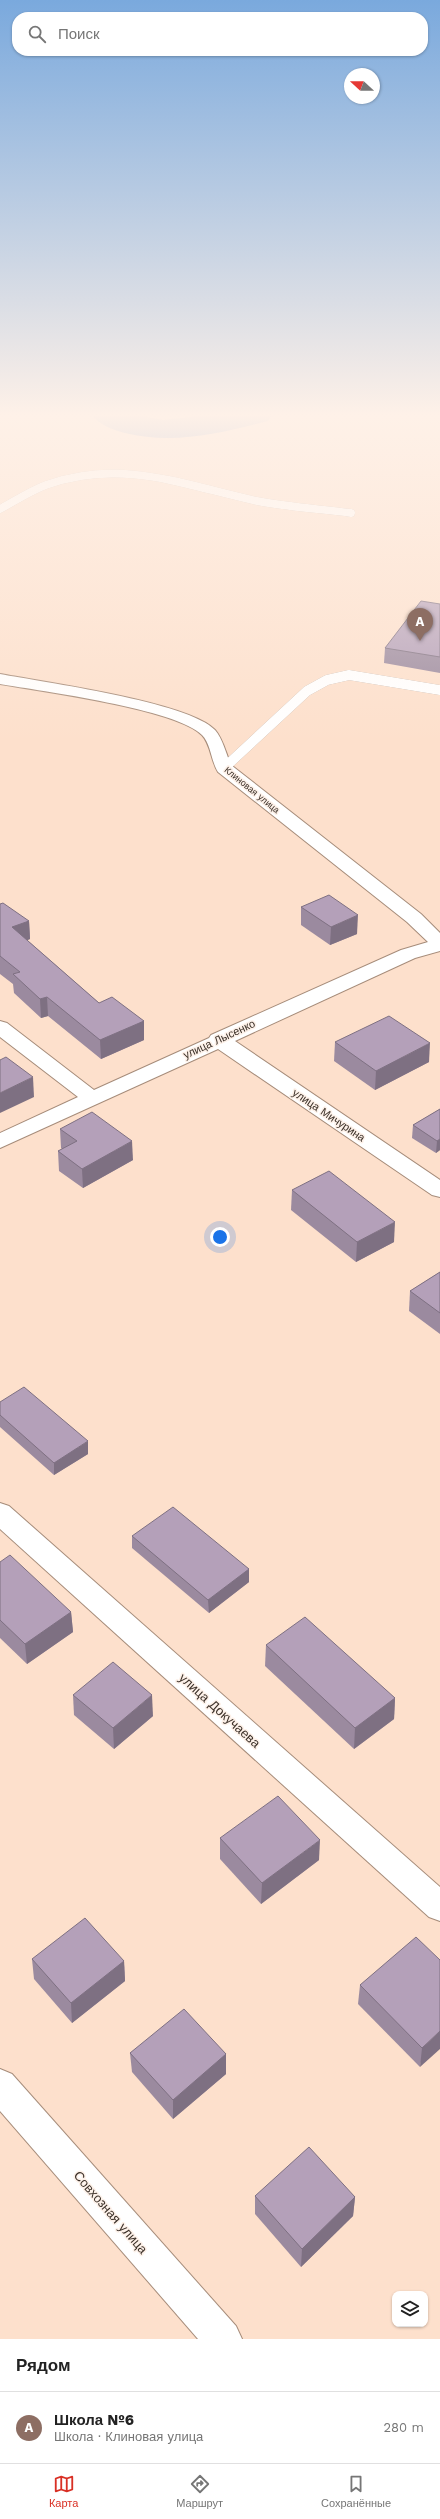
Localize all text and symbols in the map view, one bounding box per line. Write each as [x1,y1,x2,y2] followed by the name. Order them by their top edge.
[12,12,428,56] search box
[26,23,48,45] icon: search
[58,25,100,43] text: Поиск
[344,68,380,104] north arrow
[407,608,433,641] pin: A
[222,765,282,815] street label: Клиновая улица
[181,1017,257,1062] street label: улица Лысенко
[290,1086,368,1145] street label: улица Мичурина
[210,1227,230,1247] your location
[176,1670,264,1751] street label: улица Докучаева
[71,2168,151,2257] street label: Совхозная улица
[392,2291,428,2327] map controls
[392,2291,428,2327] button: layers
[16,2355,71,2375] text: Рядом
[54,2411,134,2429] text: Школа №6
[25,2420,33,2435] text: A
[384,2420,424,2435] text: 280 m
[54,2429,203,2444] text: Школа · Клиновая улица
[49,2473,78,2510] tab: Карта
[176,2473,223,2510] tab: Маршрут
[321,2473,391,2510] tab: Сохранённые

